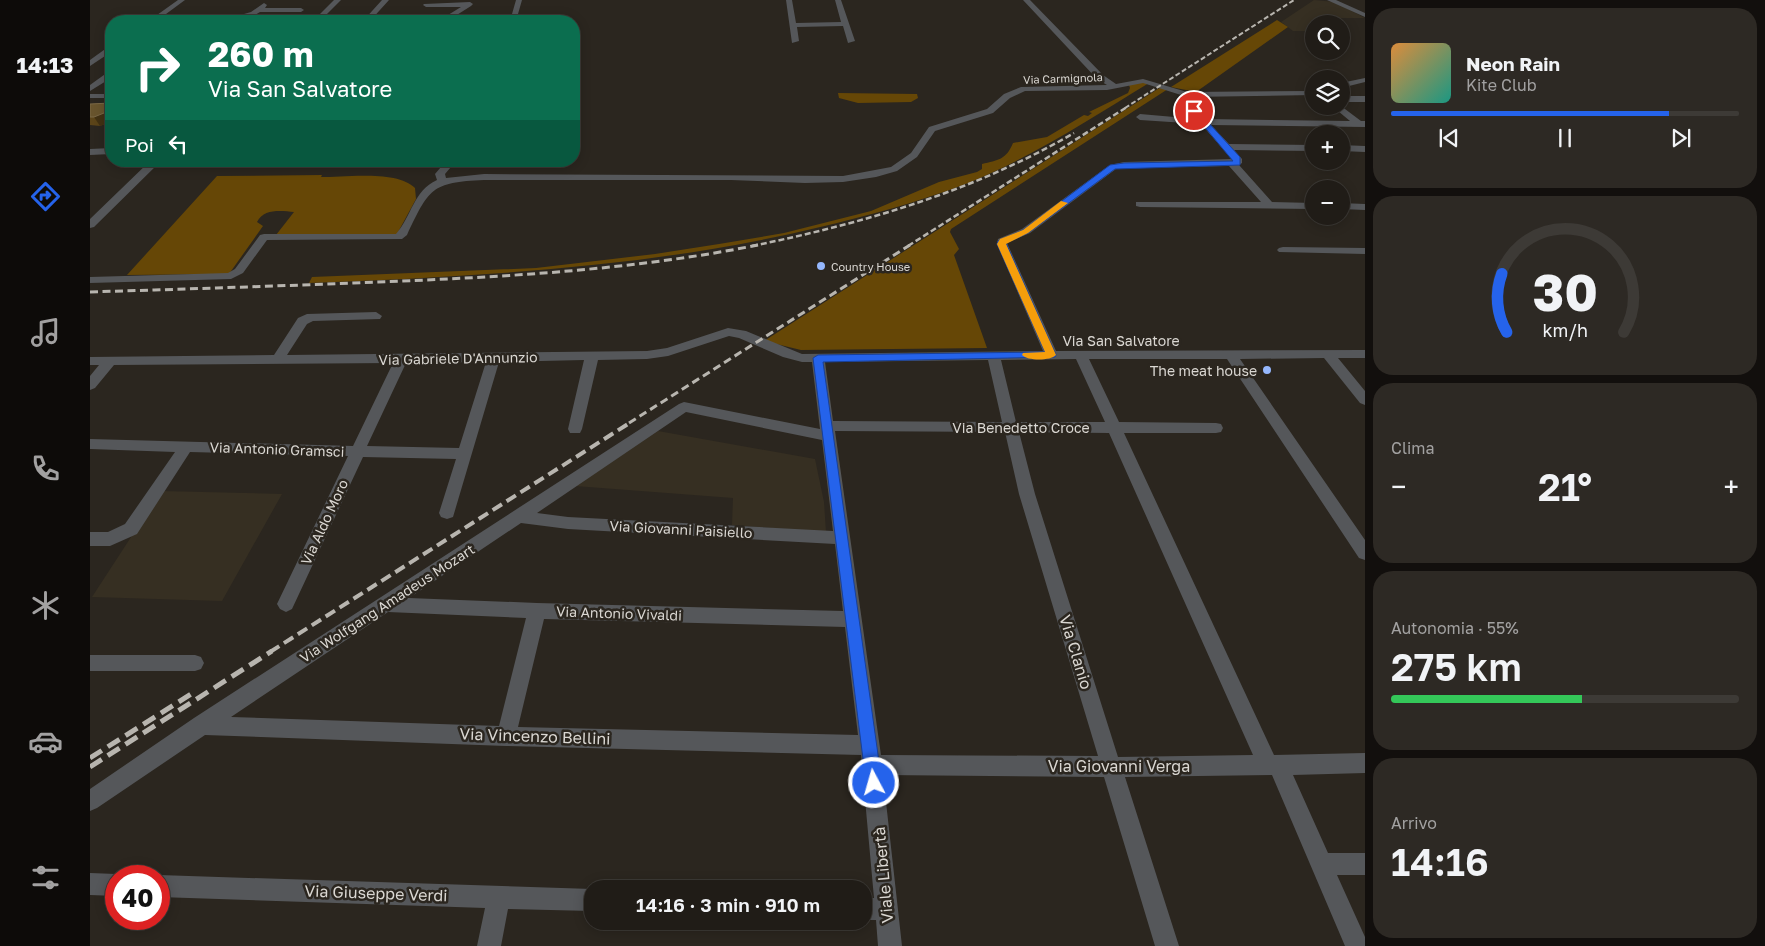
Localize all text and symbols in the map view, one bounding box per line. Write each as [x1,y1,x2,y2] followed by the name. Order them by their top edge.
[1305,15,1350,225] map controls
[1305,15,1350,60] button: search
[208,33,314,75] text: 260 m
[125,35,190,100] icon: right
[17,51,73,78] text: 14:13
[1466,52,1560,75] text: Neon Rain
[1023,70,1103,86] street label: Via Carmignola
[1305,70,1350,115] button: layers
[208,75,392,102] text: Via San Salvatore
[1466,75,1537,95] text: Kite Club
[1173,90,1215,132] pin
[1180,97,1208,125] icon: arrive
[1435,124,1463,152] icon: previous
[1551,124,1579,152] icon: pause
[1667,124,1695,152] icon: next
[1305,125,1350,170] button: +
[164,130,192,158] icon: left
[125,133,154,156] text: Poi
[28,179,63,214] icon: directions
[1305,180,1350,225] button: −
[815,260,827,272] marker: Country House
[831,260,910,273] place label: Country House
[1532,260,1598,322] text: 30
[28,315,63,350] icon: music
[1542,319,1588,341] text: km/h
[1062,332,1180,349] street label: Via San Salvatore
[378,348,538,368] street label: Via Gabriele D'Annunzio
[1150,362,1257,379] place label: The meat house
[1261,364,1273,376] marker: The meat house
[952,419,1090,436] street label: Via Benedetto Croce
[209,438,345,460] street label: Via Antonio Gramsci
[1391,438,1435,458] text: Clima
[28,451,63,486] icon: phone
[1538,464,1592,509] text: 21°
[1391,470,1406,503] text: −
[1724,470,1739,503] text: +
[297,476,351,568] street label: Via Aldo Moro
[609,517,753,541] street label: Via Giovanni Paisiello
[296,540,478,666] street label: Via Wolfgang Amadeus Mozart
[28,588,63,623] icon: climate
[556,602,682,624] street label: Via Antonio Vivaldi
[1055,612,1097,692] street label: Via Clanio
[1391,618,1519,638] text: Autonomia · 55%
[1391,644,1522,689] text: 275 km
[459,723,611,749] street label: Via Vincenzo Bellini
[28,724,63,759] icon: car
[847,756,899,808] position arrow
[1048,756,1190,776] street label: Via Giovanni Verga
[1391,813,1437,833] text: Arrivo
[869,826,897,924] street label: Viale Libertà
[1391,839,1489,884] text: 14:16
[28,860,63,895] icon: filters
[105,865,170,930] speed limit sign: 40
[304,881,448,905] street label: Via Giuseppe Verdi
[636,893,820,916] text: 14:16 · 3 min · 910 m

